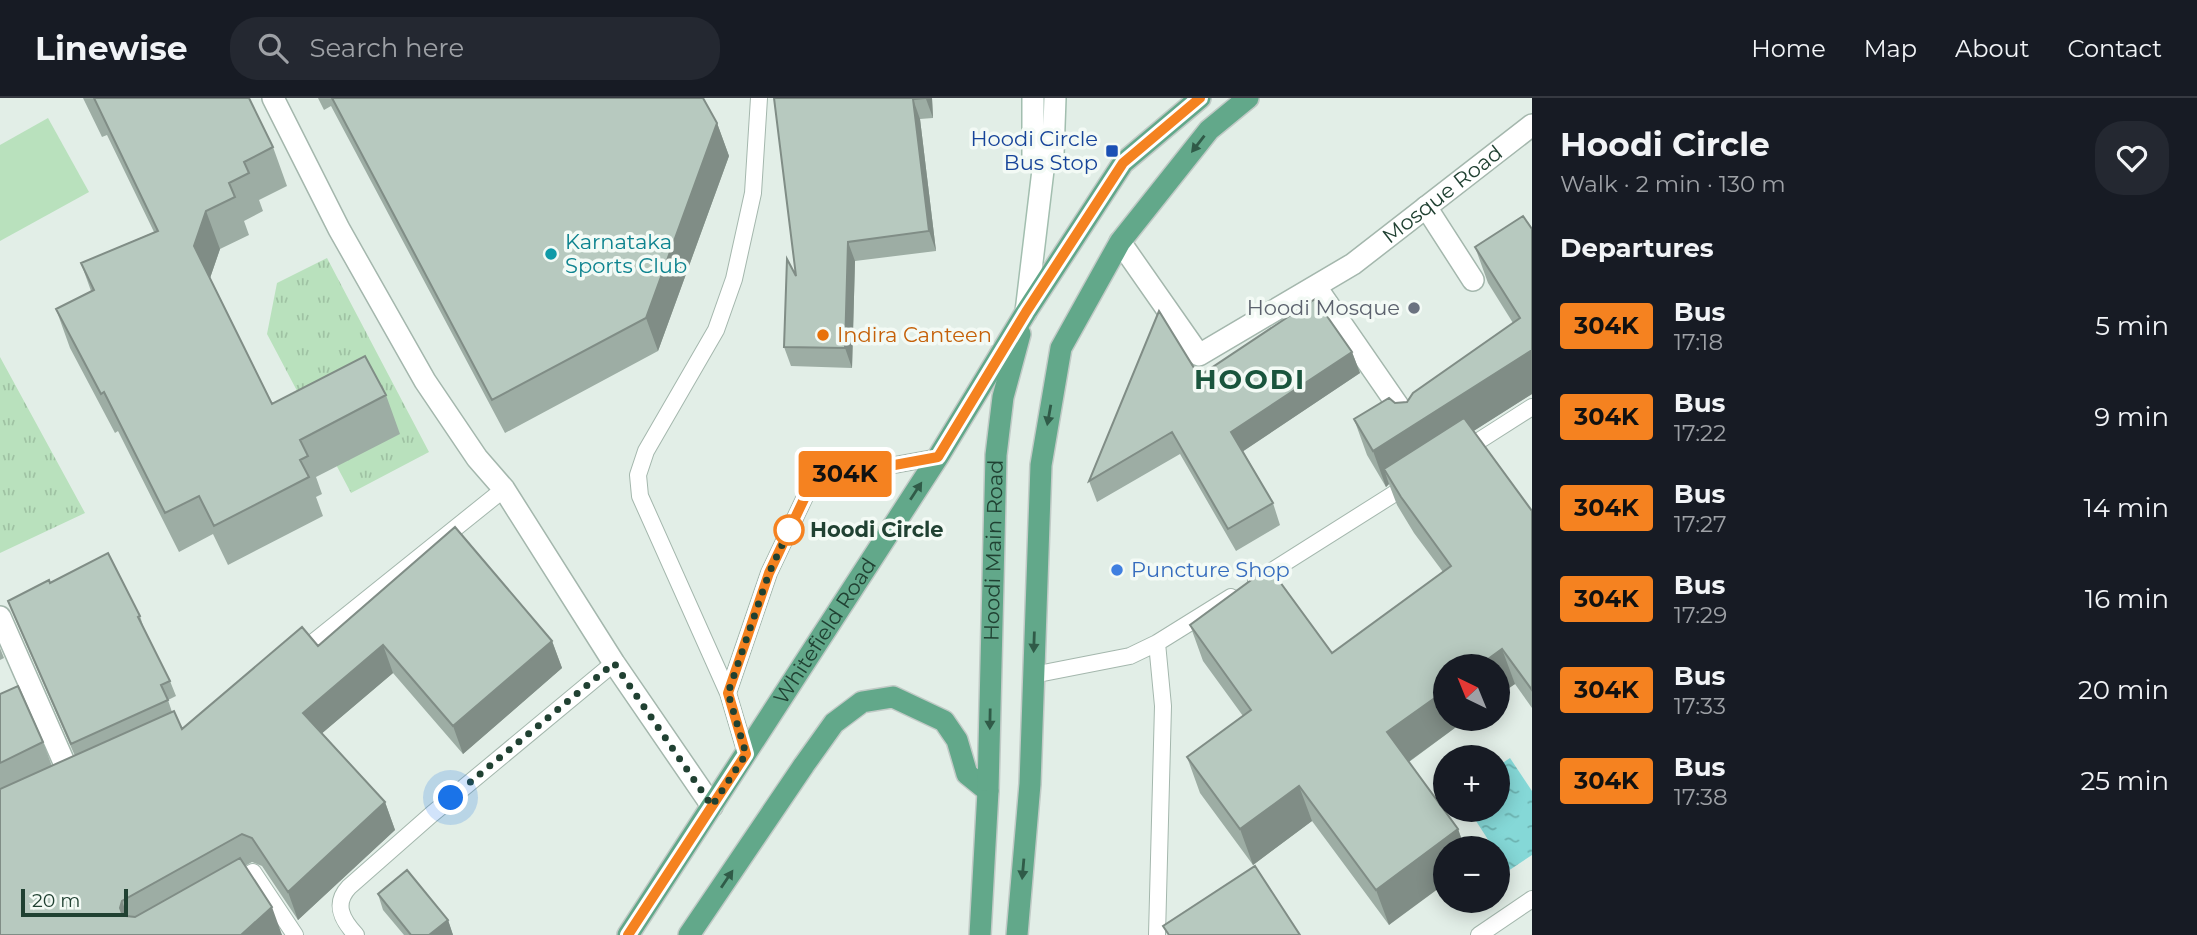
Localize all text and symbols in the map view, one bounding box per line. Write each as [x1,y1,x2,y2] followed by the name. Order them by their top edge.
[230,17,720,80] search box
[35,28,188,68] text: Linewise
[254,29,292,67] icon: search
[310,32,464,64] text: Search here
[1751,34,1826,63] text: Home
[1864,34,1917,63] text: Map
[1955,34,2029,63] text: About
[2067,34,2162,63] text: Contact
[2095,121,2169,195] button: heart
[1560,124,1770,164] text: Hoodi Circle
[971,126,1098,175] place label: Hoodi Circle Bus Stop
[1191,134,1206,152] one-way arrow
[1377,140,1507,248] street label: Mosque Road
[1104,143,1120,159] marker: Hoodi Circle Bus Stop
[1560,170,1786,198] text: Walk · 2 min · 130 m
[565,229,687,278] place label: Karnataka Sports Club
[1560,232,1714,264] text: Departures
[543,246,559,262] marker: Karnataka Sports Club
[1247,295,1400,320] place label: Hoodi Mosque
[1674,296,1725,328] text: Bus
[1406,300,1422,316] marker: Hoodi Mosque
[2095,310,2169,342] text: 5 min
[1574,311,1639,340] text: 304K
[837,322,992,347] place label: Indira Canteen
[815,327,831,343] marker: Indira Canteen
[1674,328,1723,356] text: 17:18
[1194,362,1306,396] district label: HOODI
[1674,387,1725,419] text: Bus
[2094,401,2169,433] text: 9 min
[1574,402,1639,431] text: 304K
[1043,404,1054,426] one-way arrow
[1674,419,1726,447] text: 17:22
[796,451,894,497] line badge: 304K
[813,459,877,488] text: 304K
[979,459,1008,641] street label: Hoodi Main Road
[1674,478,1725,510] text: Bus
[910,481,923,500] one-way arrow
[2083,492,2169,524] text: 14 min
[1574,493,1639,522] text: 304K
[1674,510,1727,538] text: 17:27
[774,515,804,545] marker: Hoodi Circle
[810,517,944,542] place label: Hoodi Circle
[768,553,881,709] street label: Whitefield Road
[1131,557,1290,582] place label: Puncture Shop
[1109,562,1125,578] marker: Puncture Shop
[1674,569,1725,601] text: Bus
[2085,583,2169,615] text: 16 min
[1574,584,1639,613] text: 304K
[1674,601,1727,629] text: 17:29
[1028,631,1040,653] one-way arrow
[1433,654,1510,732] north arrow
[1433,654,1510,913] map controls
[1674,660,1725,692] text: Bus
[2078,674,2169,706] text: 20 min
[1574,675,1639,704] text: 304K
[1674,692,1726,720] text: 17:33
[984,708,995,730] one-way arrow
[1433,745,1510,822] button: +
[1674,751,1725,783] text: Bus
[2081,765,2169,797] text: 25 min
[1574,766,1639,795] text: 304K
[433,780,468,815] your location
[1674,783,1728,811] text: 17:38
[1433,836,1510,913] button: −
[1017,858,1028,880] one-way arrow
[720,869,733,888] one-way arrow
[21,886,128,918] scale bar
[32,889,80,912] text: 20 m

